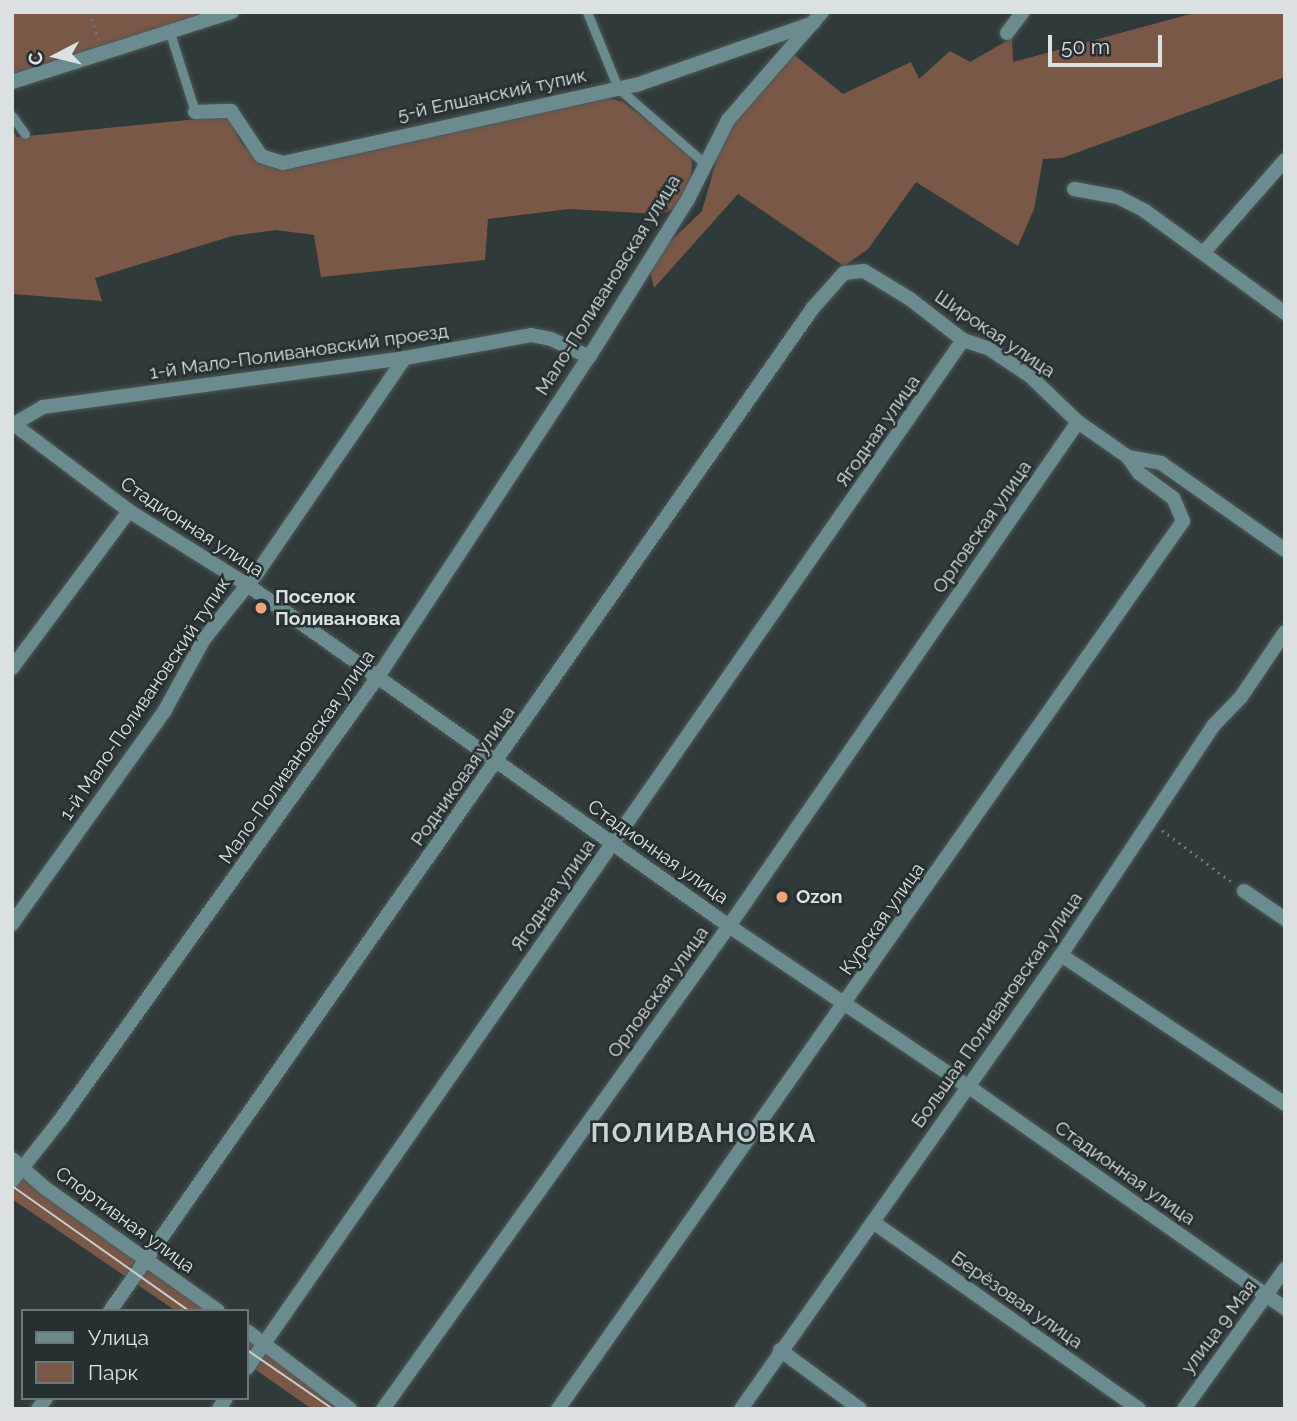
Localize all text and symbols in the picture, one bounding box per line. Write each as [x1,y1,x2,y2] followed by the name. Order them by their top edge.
[21,21,91,91] north arrow
[1052,21,1166,65] scale bar
[1061,34,1110,59] text: 50 m
[23,51,47,66] text: С
[396,64,588,126] street label: 5-й Елшанский тупик
[530,170,686,400] street label: Мало-Поливановская улица
[930,285,1060,383] street label: Широкая улица
[148,320,450,384] street label: 1-й Мало-Поливановский проезд
[831,370,925,492] street label: Ягодная улица
[928,456,1036,598] street label: Орловская улица
[116,472,268,582] street label: Стадионная улица
[55,573,235,825] street label: 1-й Мало-Поливановский тупик
[275,586,400,630] place label: Поселок Поливановка
[253,600,269,616] marker: Поселок Поливановка
[214,646,380,868] street label: Мало-Поливановская улица
[406,701,520,851] street label: Родниковая улица
[583,795,733,909] street label: Стадионная улица
[506,834,600,956] street label: Ягодная улица
[835,858,929,980] street label: Курская улица
[796,886,843,908] place label: Ozon
[906,888,1088,1132] street label: Большая Поливановская улица
[774,889,790,905] marker: Ozon
[603,922,713,1062] street label: Орловская улица
[1050,1116,1200,1230] street label: Стадионная улица
[592,1118,816,1150] district label: ПОЛИВАНОВКА
[51,1162,199,1278] street label: Спортивная улица
[947,1246,1087,1354] street label: Берёзовая улица
[1176,1276,1262,1378] street label: улица 9 Мая
[21,1309,248,1400] legend
[88,1325,149,1350] text: Улица
[88,1360,138,1385] text: Парк

